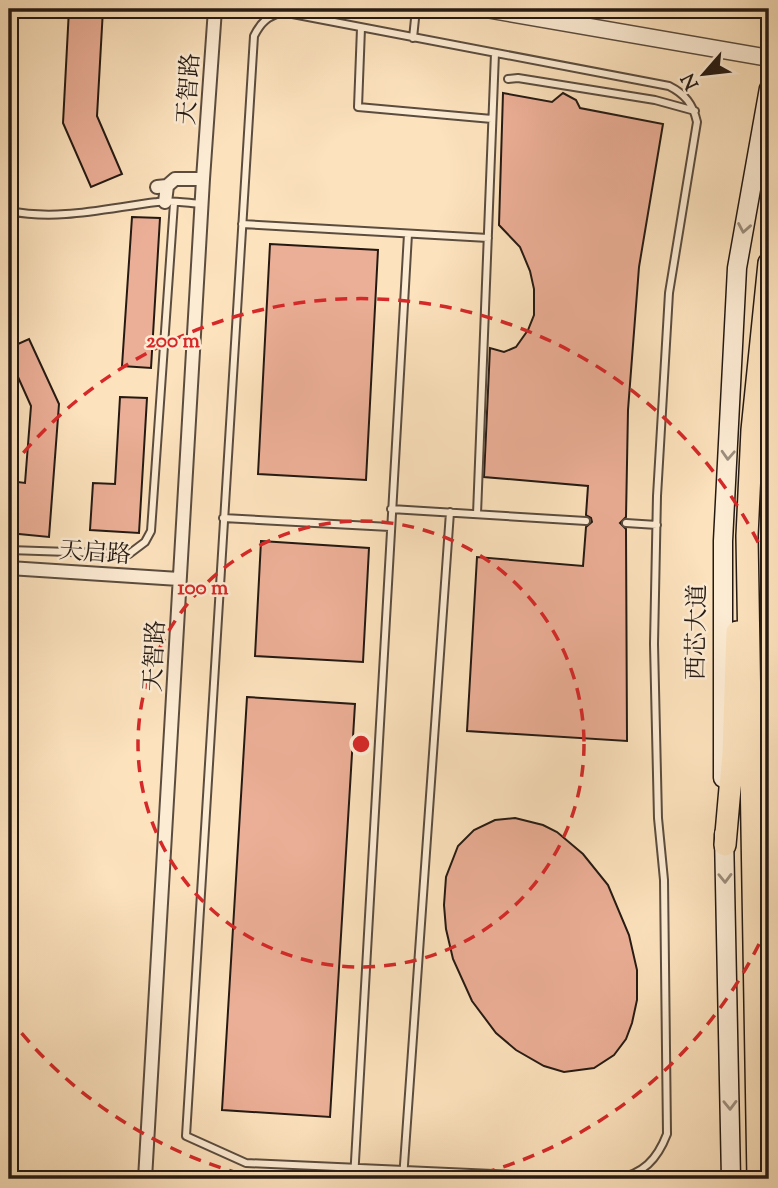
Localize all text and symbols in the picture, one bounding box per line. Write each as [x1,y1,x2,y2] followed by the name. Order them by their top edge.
[670,38,740,108] north arrow
[171,52,209,126] street label: 天智路
[676,68,707,94] text: N
[737,222,752,234] one-way arrow
[146,327,201,357] text: 200 m
[720,449,735,460] one-way arrow
[58,535,132,573] street label: 天启路
[178,574,229,604] text: 100 m
[680,584,716,680] street label: 西芯大道
[137,619,175,693] street label: 天智路
[349,732,373,756] centre of rings
[717,873,733,884] one-way arrow
[722,1100,737,1111] one-way arrow

